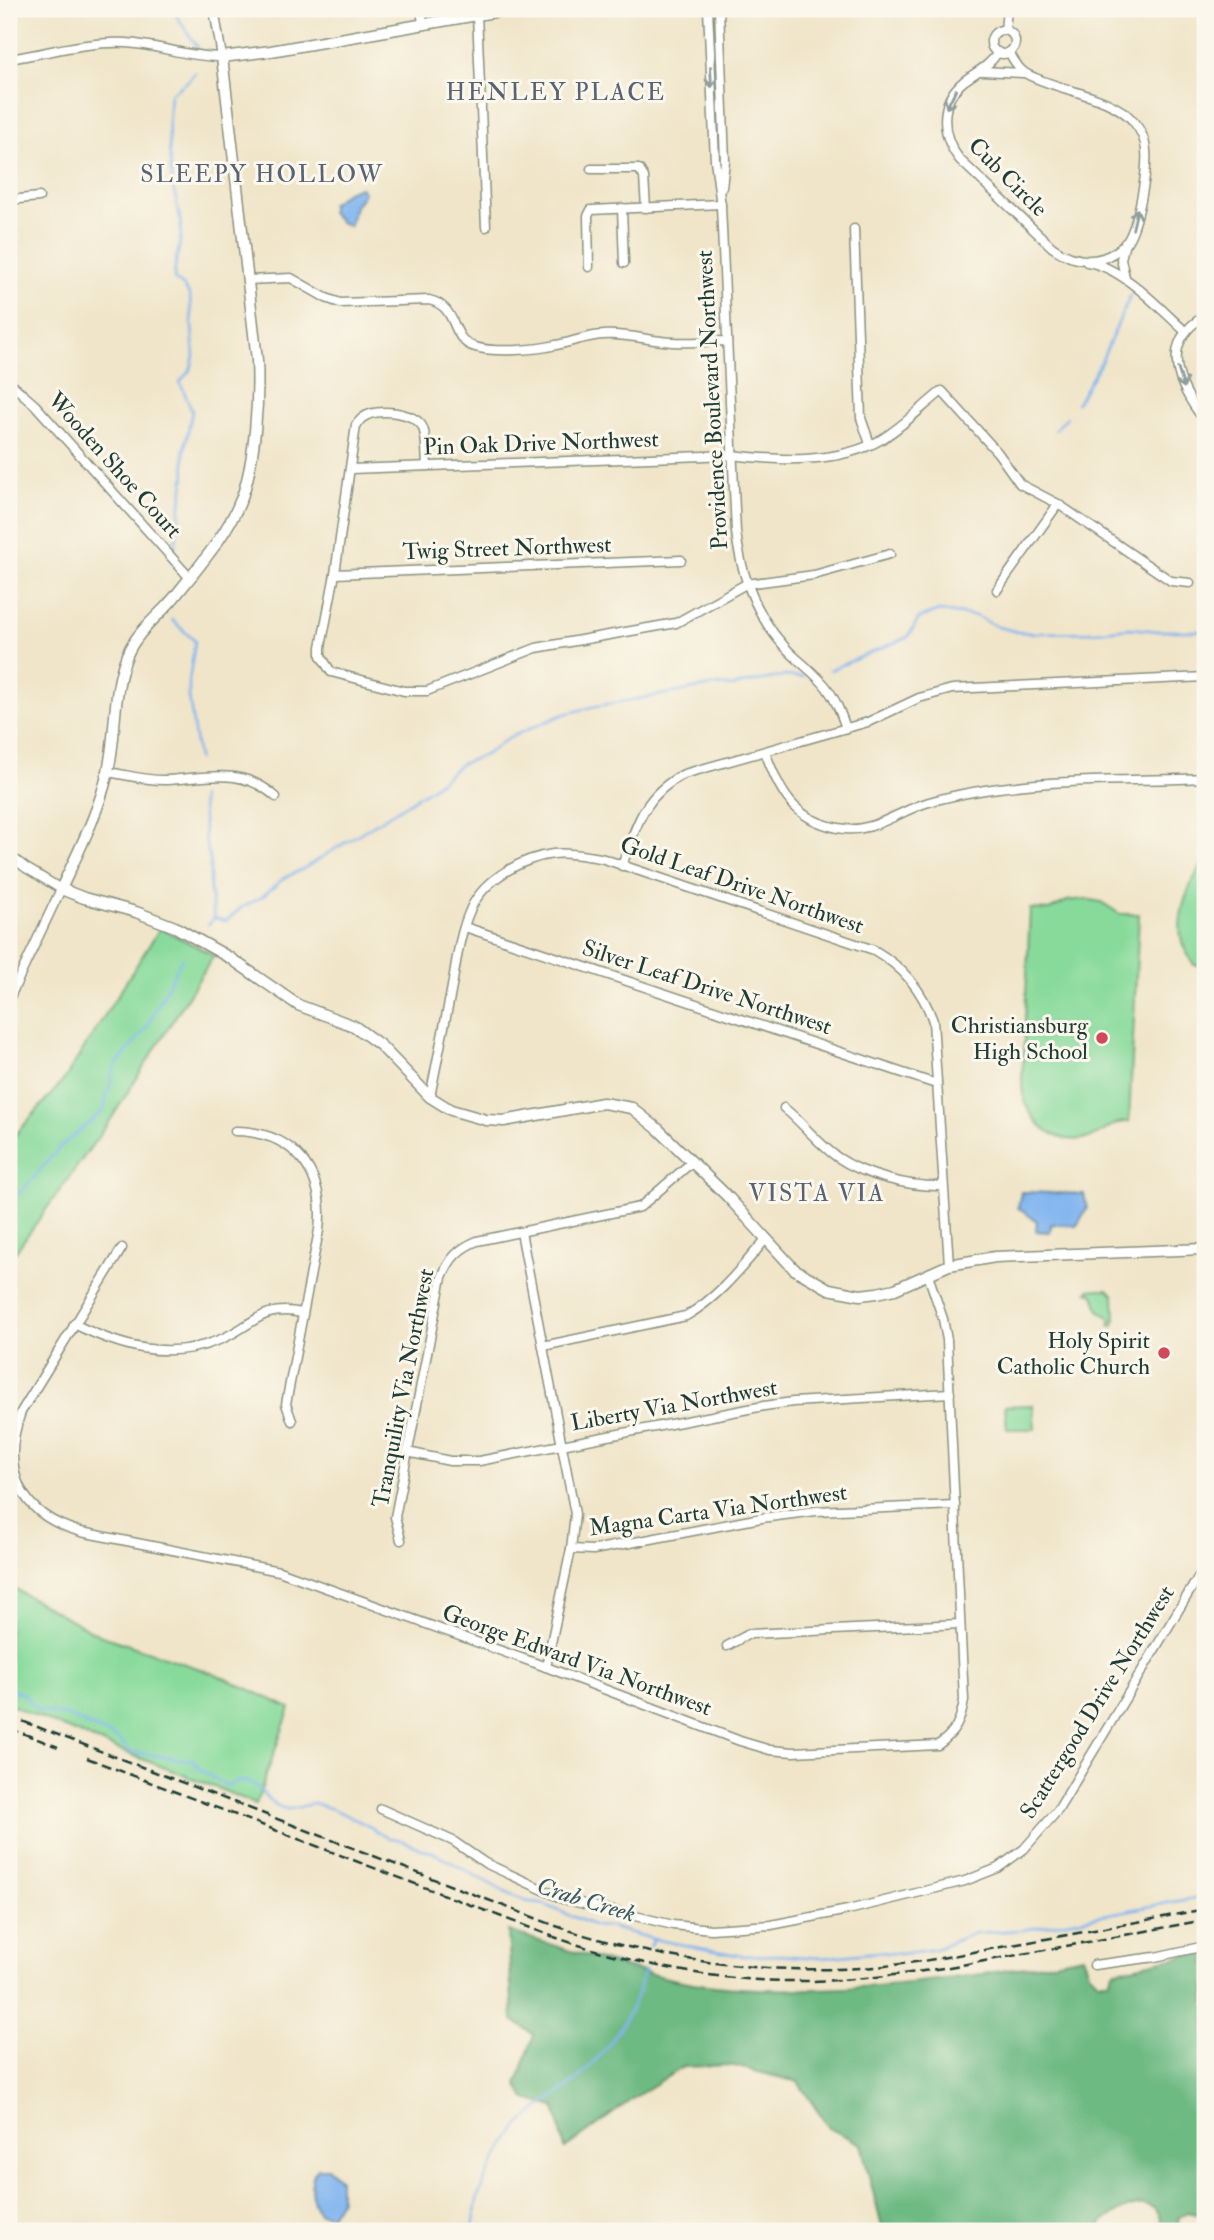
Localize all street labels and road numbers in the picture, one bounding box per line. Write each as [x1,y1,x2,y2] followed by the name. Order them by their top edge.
[962,131,1054,223] street label: Cub Circle
[690,249,734,551] street label: Providence Boulevard Northwest
[41,385,188,544] street label: Wooden Shoe Court
[423,424,659,462] street label: Pin Oak Drive Northwest
[402,530,612,566] street label: Twig Street Northwest
[616,830,868,940] street label: Gold Leaf Drive Northwest
[578,933,836,1041] street label: Silver Leaf Drive Northwest
[366,1266,440,1510] street label: Tranquility Via Northwest
[569,1373,779,1437] street label: Liberty Via Northwest
[587,1478,849,1542] street label: Magna Carta Via Northwest
[1013,1580,1181,1824] street label: Scattergood Drive Northwest
[438,1598,716,1722] street label: George Edward Via Northwest

